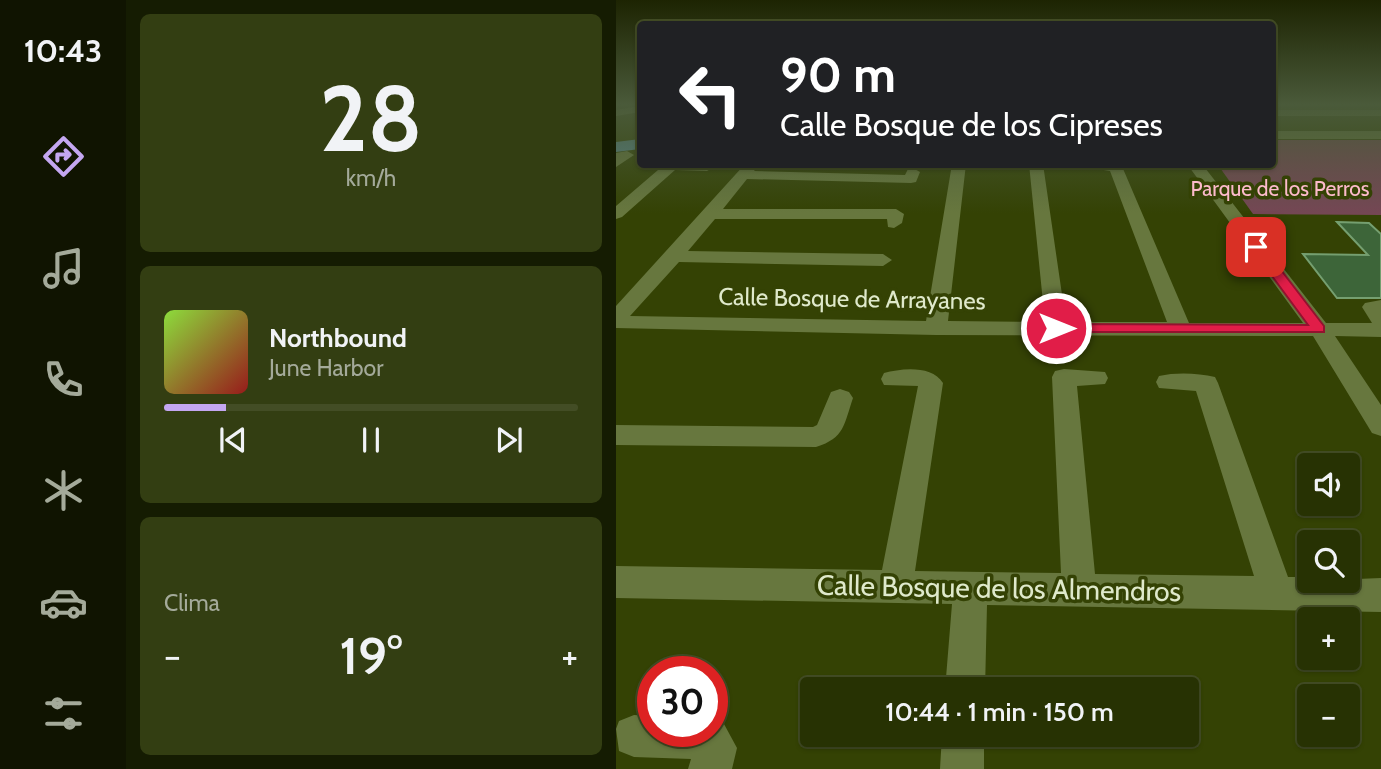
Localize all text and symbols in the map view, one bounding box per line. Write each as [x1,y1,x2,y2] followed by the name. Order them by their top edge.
[24,31,102,70] text: 10:43
[780,45,896,104] text: 90 m
[665,49,756,140] icon: left
[319,63,423,174] text: 28
[780,105,1163,144] text: Calle Bosque de los Cipreses
[39,132,88,181] icon: directions
[346,164,396,192] text: km/h
[1190,176,1370,201] park label: Parque de los Perros
[1226,217,1286,277] pin
[1237,228,1275,266] icon: arrive
[39,244,88,293] icon: music
[718,282,986,315] street label: Calle Bosque de Arrayanes
[1019,291,1093,365] position arrow
[269,322,407,354] text: Northbound
[269,354,383,382] text: June Harbor
[39,355,88,404] icon: phone
[214,421,252,459] icon: previous
[352,421,390,459] icon: pause
[490,421,528,459] icon: next
[1297,453,1360,747] map controls
[1297,453,1360,516] button: sound
[39,466,88,515] icon: climate
[1297,530,1360,593] button: search
[817,568,1181,608] street label: Calle Bosque de los Almendros
[39,578,88,627] icon: car
[164,589,220,617] text: Clima
[1297,607,1360,670] button: +
[340,624,402,687] text: 19°
[164,632,181,679] text: −
[561,632,578,679] text: +
[637,656,728,747] speed limit sign: 30
[1297,684,1360,747] button: −
[39,689,88,738] icon: filters
[885,696,1114,728] text: 10:44 · 1 min · 150 m

